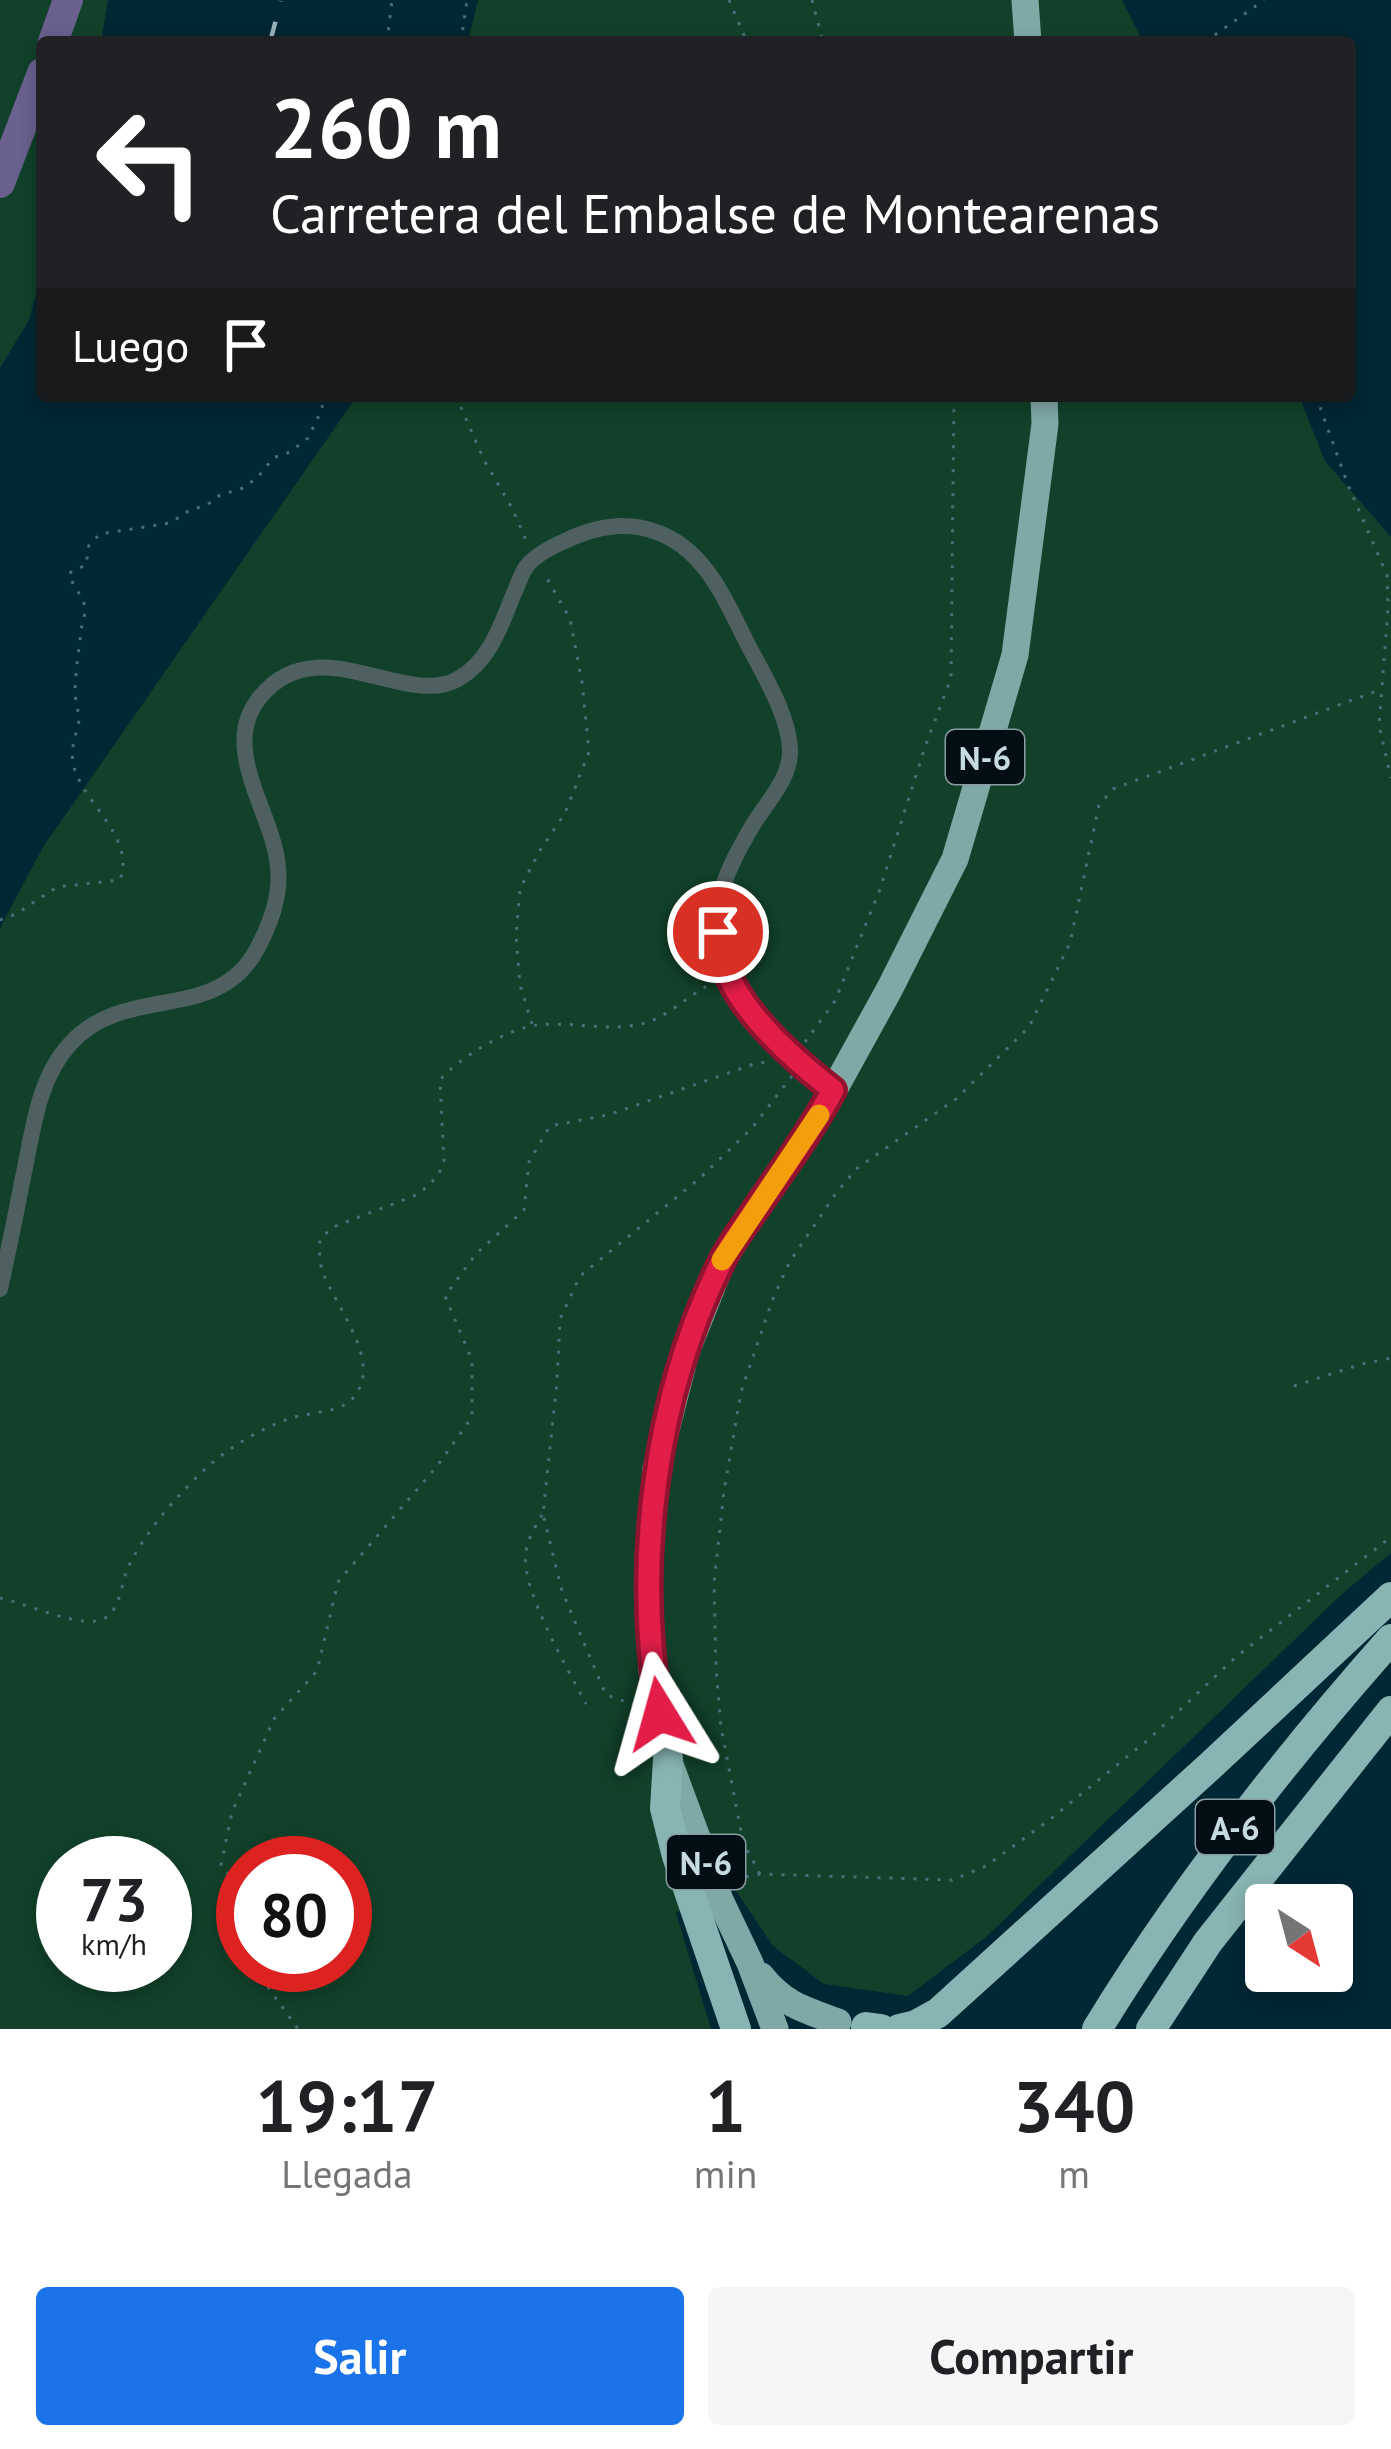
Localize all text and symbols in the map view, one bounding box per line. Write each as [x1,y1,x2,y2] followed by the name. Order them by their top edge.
[270,72,502,181] text: 260 m
[72,84,228,240] icon: left
[270,178,1160,248] text: Carretera del Embalse de Montearenas
[213,312,279,378] icon: arrive
[72,316,189,374] text: Luego
[946,730,1024,784] road number: N-6
[667,881,769,983] pin
[685,899,751,965] icon: arrive
[597,1651,723,1777] position arrow
[1196,1800,1274,1854] road number: A-6
[667,1835,745,1889] road number: N-6
[216,1836,372,1992] speed limit sign: 80
[80,1860,148,1938] text: 73
[1245,1884,1353,1992] north arrow
[1245,1884,1353,1992] map controls
[81,1924,147,1963] text: km/h
[256,2059,438,2152] text: 19:17
[705,2059,746,2152] text: 1
[1013,2059,1135,2152] text: 340
[281,2148,413,2199] text: Llegada
[694,2148,757,2199] text: min
[1058,2148,1090,2199] text: m
[36,2287,684,2425] button: Salir
[708,2287,1355,2425] button: Compartir

